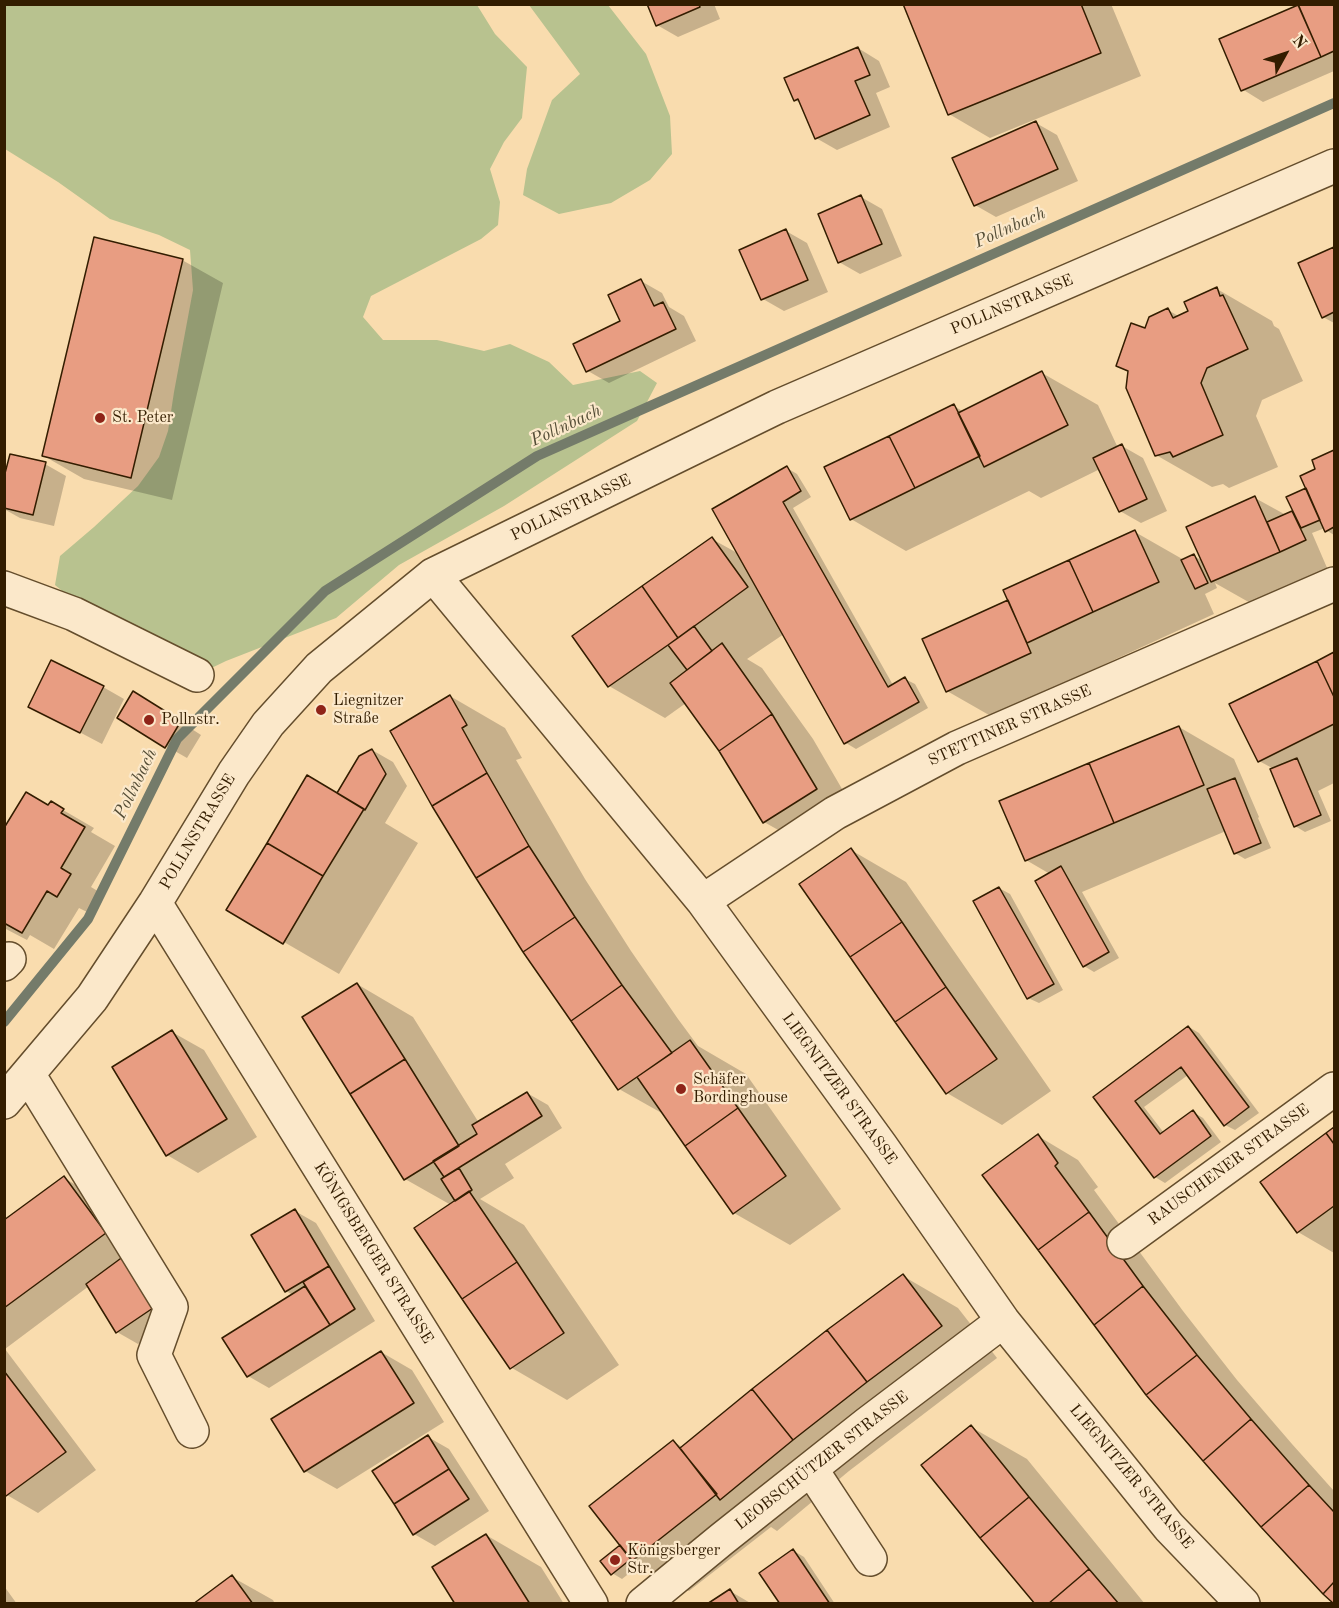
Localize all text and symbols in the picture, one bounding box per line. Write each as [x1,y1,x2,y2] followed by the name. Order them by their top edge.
[1255,24,1315,84] north arrow
[1289,33,1309,52] text: N
[971,203,1049,253] water label: Pollnbach
[948,270,1076,340] street label: POLLNSTRASSE
[527,400,605,452] water label: Pollnbach
[112,408,173,428] place label: St. Peter
[93,411,107,425] marker: St. Peter
[508,470,634,546] street label: POLLNSTRASSE
[925,681,1095,771] street label: STETTINER STRASSE
[333,691,404,729] place label: Liegnitzer Straße
[314,703,328,717] marker: Liegnitzer Straße
[161,710,220,730] place label: Pollnstr.
[142,713,156,727] marker: Pollnstr.
[110,745,162,823] water label: Pollnbach
[156,771,240,893] street label: POLLNSTRASSE
[777,1009,901,1169] street label: LIEGNITZER STRASSE
[693,1070,788,1108] place label: Schäfer Bordinghouse
[674,1082,688,1096] marker: Schäfer Bordinghouse
[1145,1100,1313,1230] street label: RAUSCHENER STRASSE
[309,1159,437,1347] street label: KÖNIGSBERGER STRASSE
[732,1387,912,1535] street label: LEOBSCHÜTZER STRASSE
[1065,1401,1197,1553] street label: LIEGNITZER STRASSE
[627,1541,720,1579] place label: Königsberger Str.
[608,1553,622,1567] marker: Königsberger Str.

